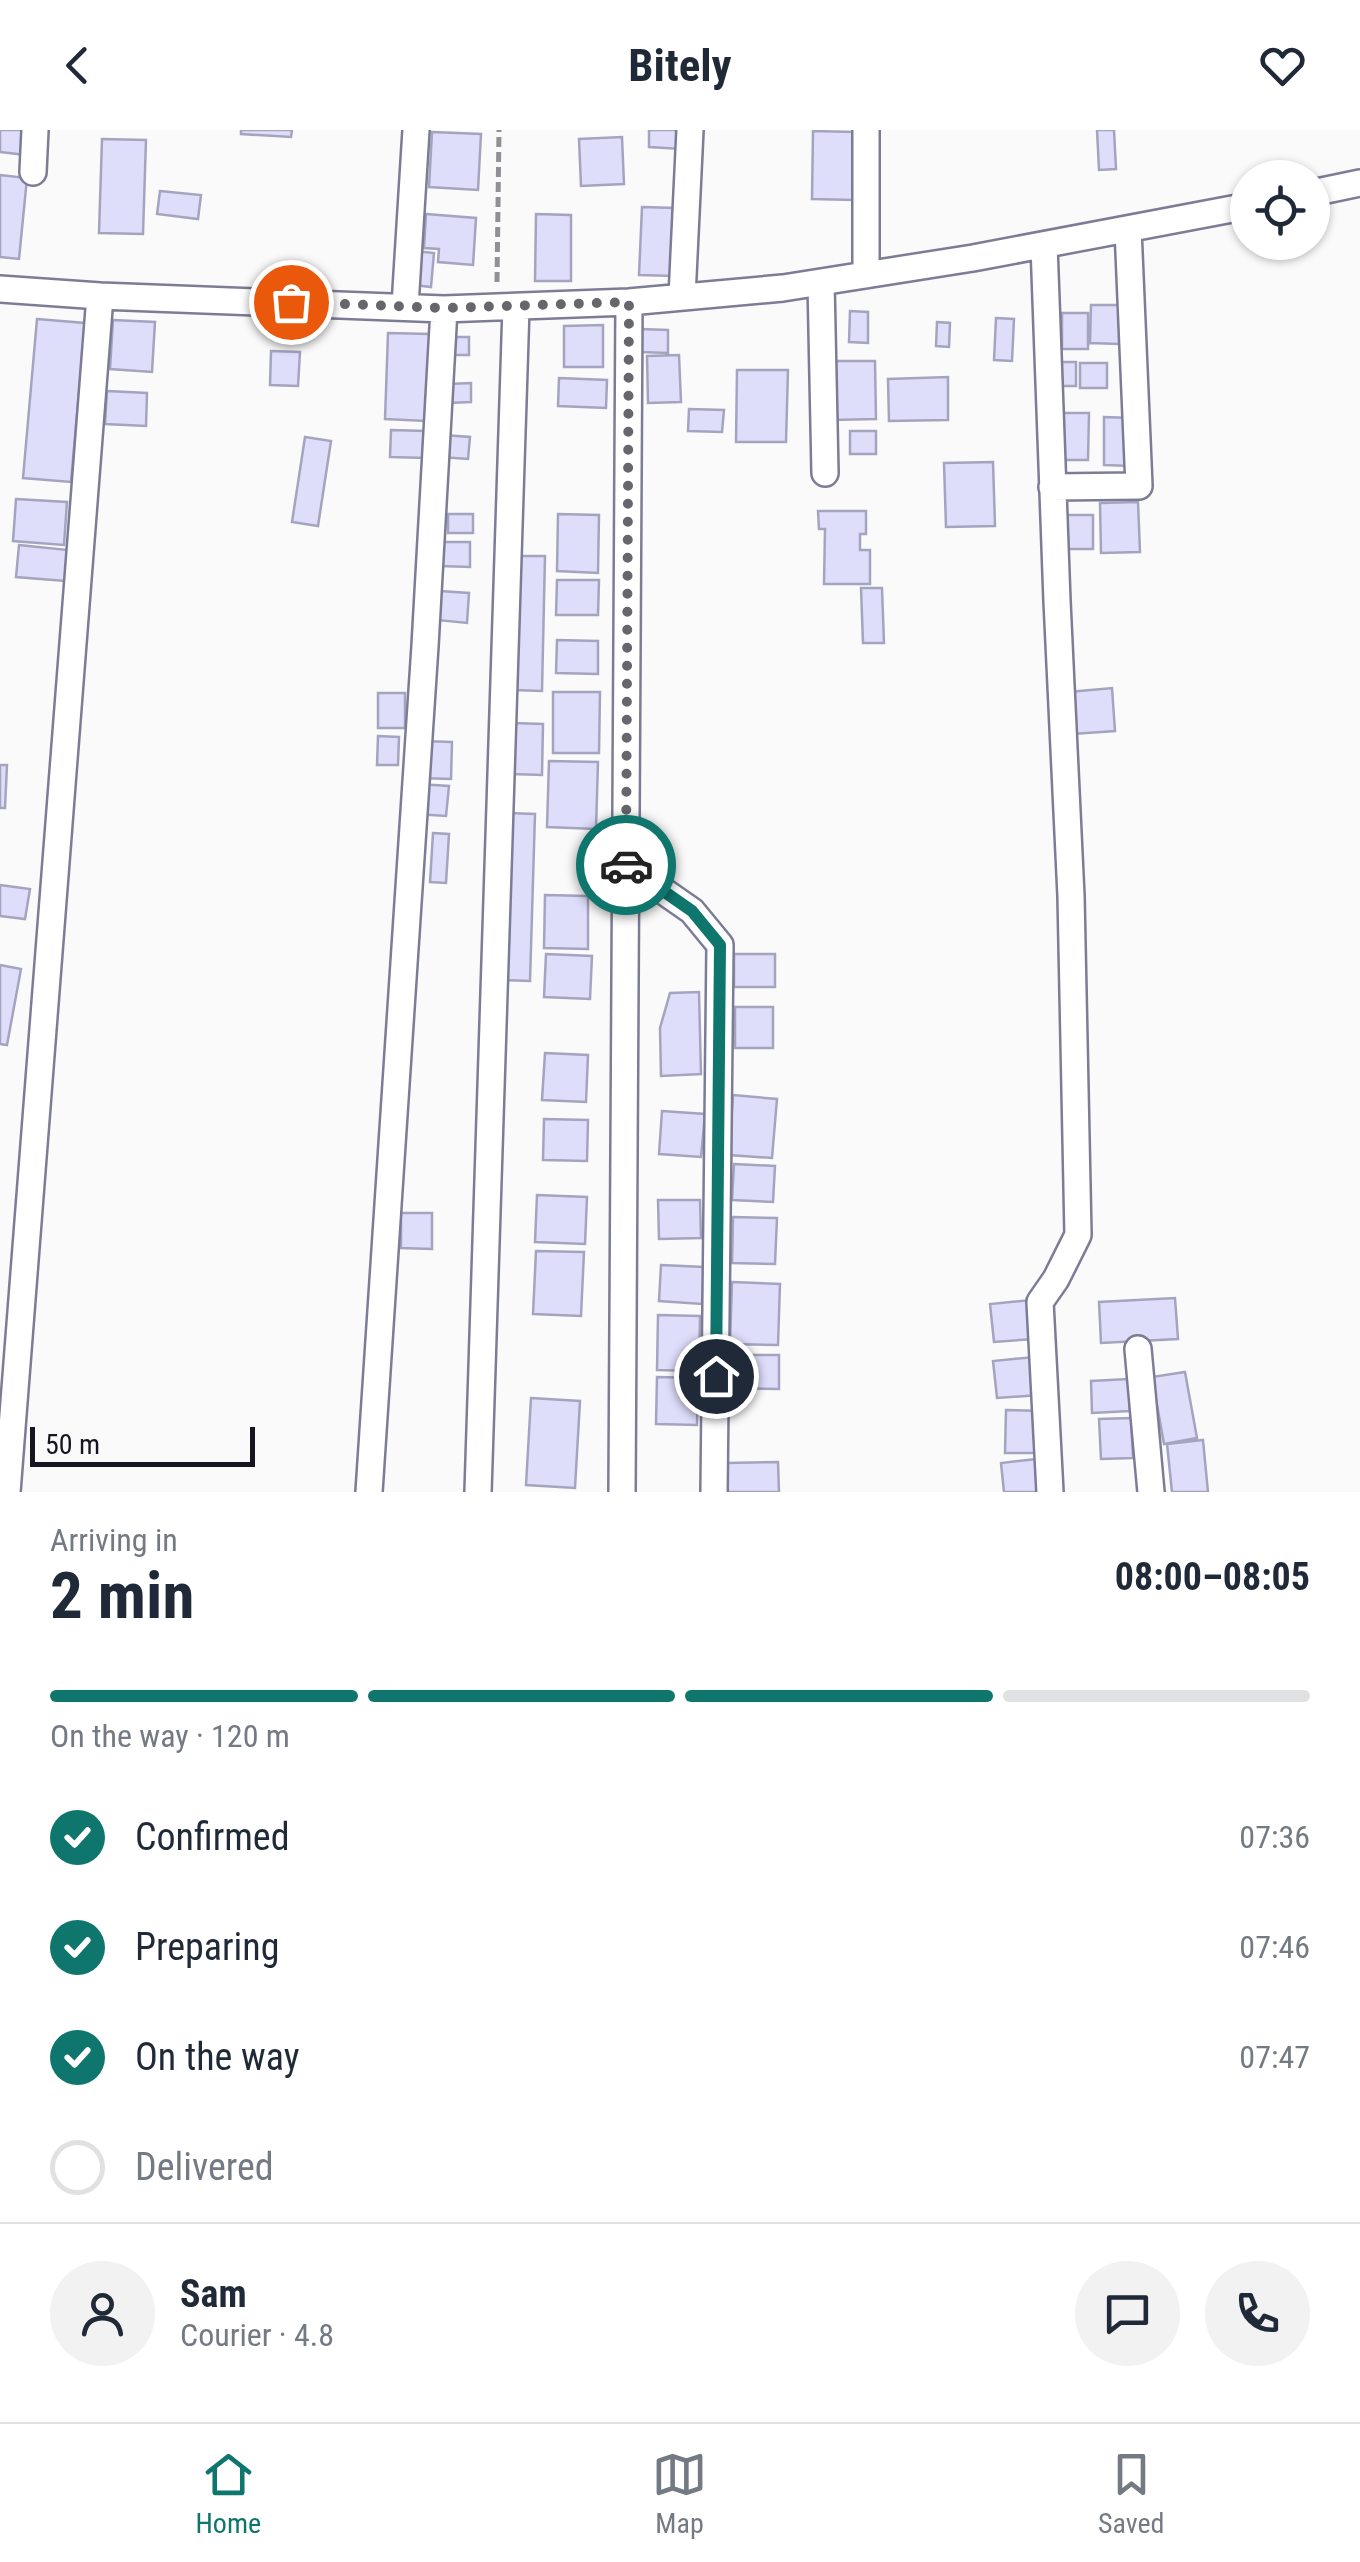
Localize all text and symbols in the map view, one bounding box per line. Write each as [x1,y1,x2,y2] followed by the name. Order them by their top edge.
[50,38,105,93] icon: back
[1255,38,1310,93] icon: heart
[628,39,732,92] text: Bitely
[1230,160,1330,260] map controls
[1230,160,1330,260] button: locate
[249,260,334,345] pin
[264,275,319,330] icon: bag
[576,815,676,915] courier
[599,838,654,893] icon: car
[674,1334,759,1419] pin
[689,1349,744,1404] icon: home
[30,1422,255,1466] scale bar
[45,1428,100,1461] text: 50 m
[50,1521,178,1559] text: Arriving in
[1115,1555,1310,1599] text: 08:00–08:05
[50,1558,194,1634] text: 2 min
[50,1717,290,1755] text: On the way · 120 m
[50,1810,105,1865] icon: check
[135,1815,290,1859] text: Confirmed
[1239,1818,1310,1856] text: 07:36
[50,1920,105,1975] icon: check
[135,1925,280,1969] text: Preparing
[1239,1928,1310,1966] text: 07:46
[50,2030,105,2085] icon: check
[135,2035,300,2079] text: On the way
[1239,2038,1310,2076] text: 07:47
[135,2145,274,2189] text: Delivered
[50,2261,155,2366] button: person
[1075,2261,1180,2366] button: chat
[1205,2261,1310,2366] button: phone
[180,2272,247,2316] text: Sam
[180,2316,334,2354] text: Courier · 4.8
[195,2447,261,2540] tab: Home
[652,2447,707,2540] tab: Map
[1098,2447,1165,2540] tab: Saved

